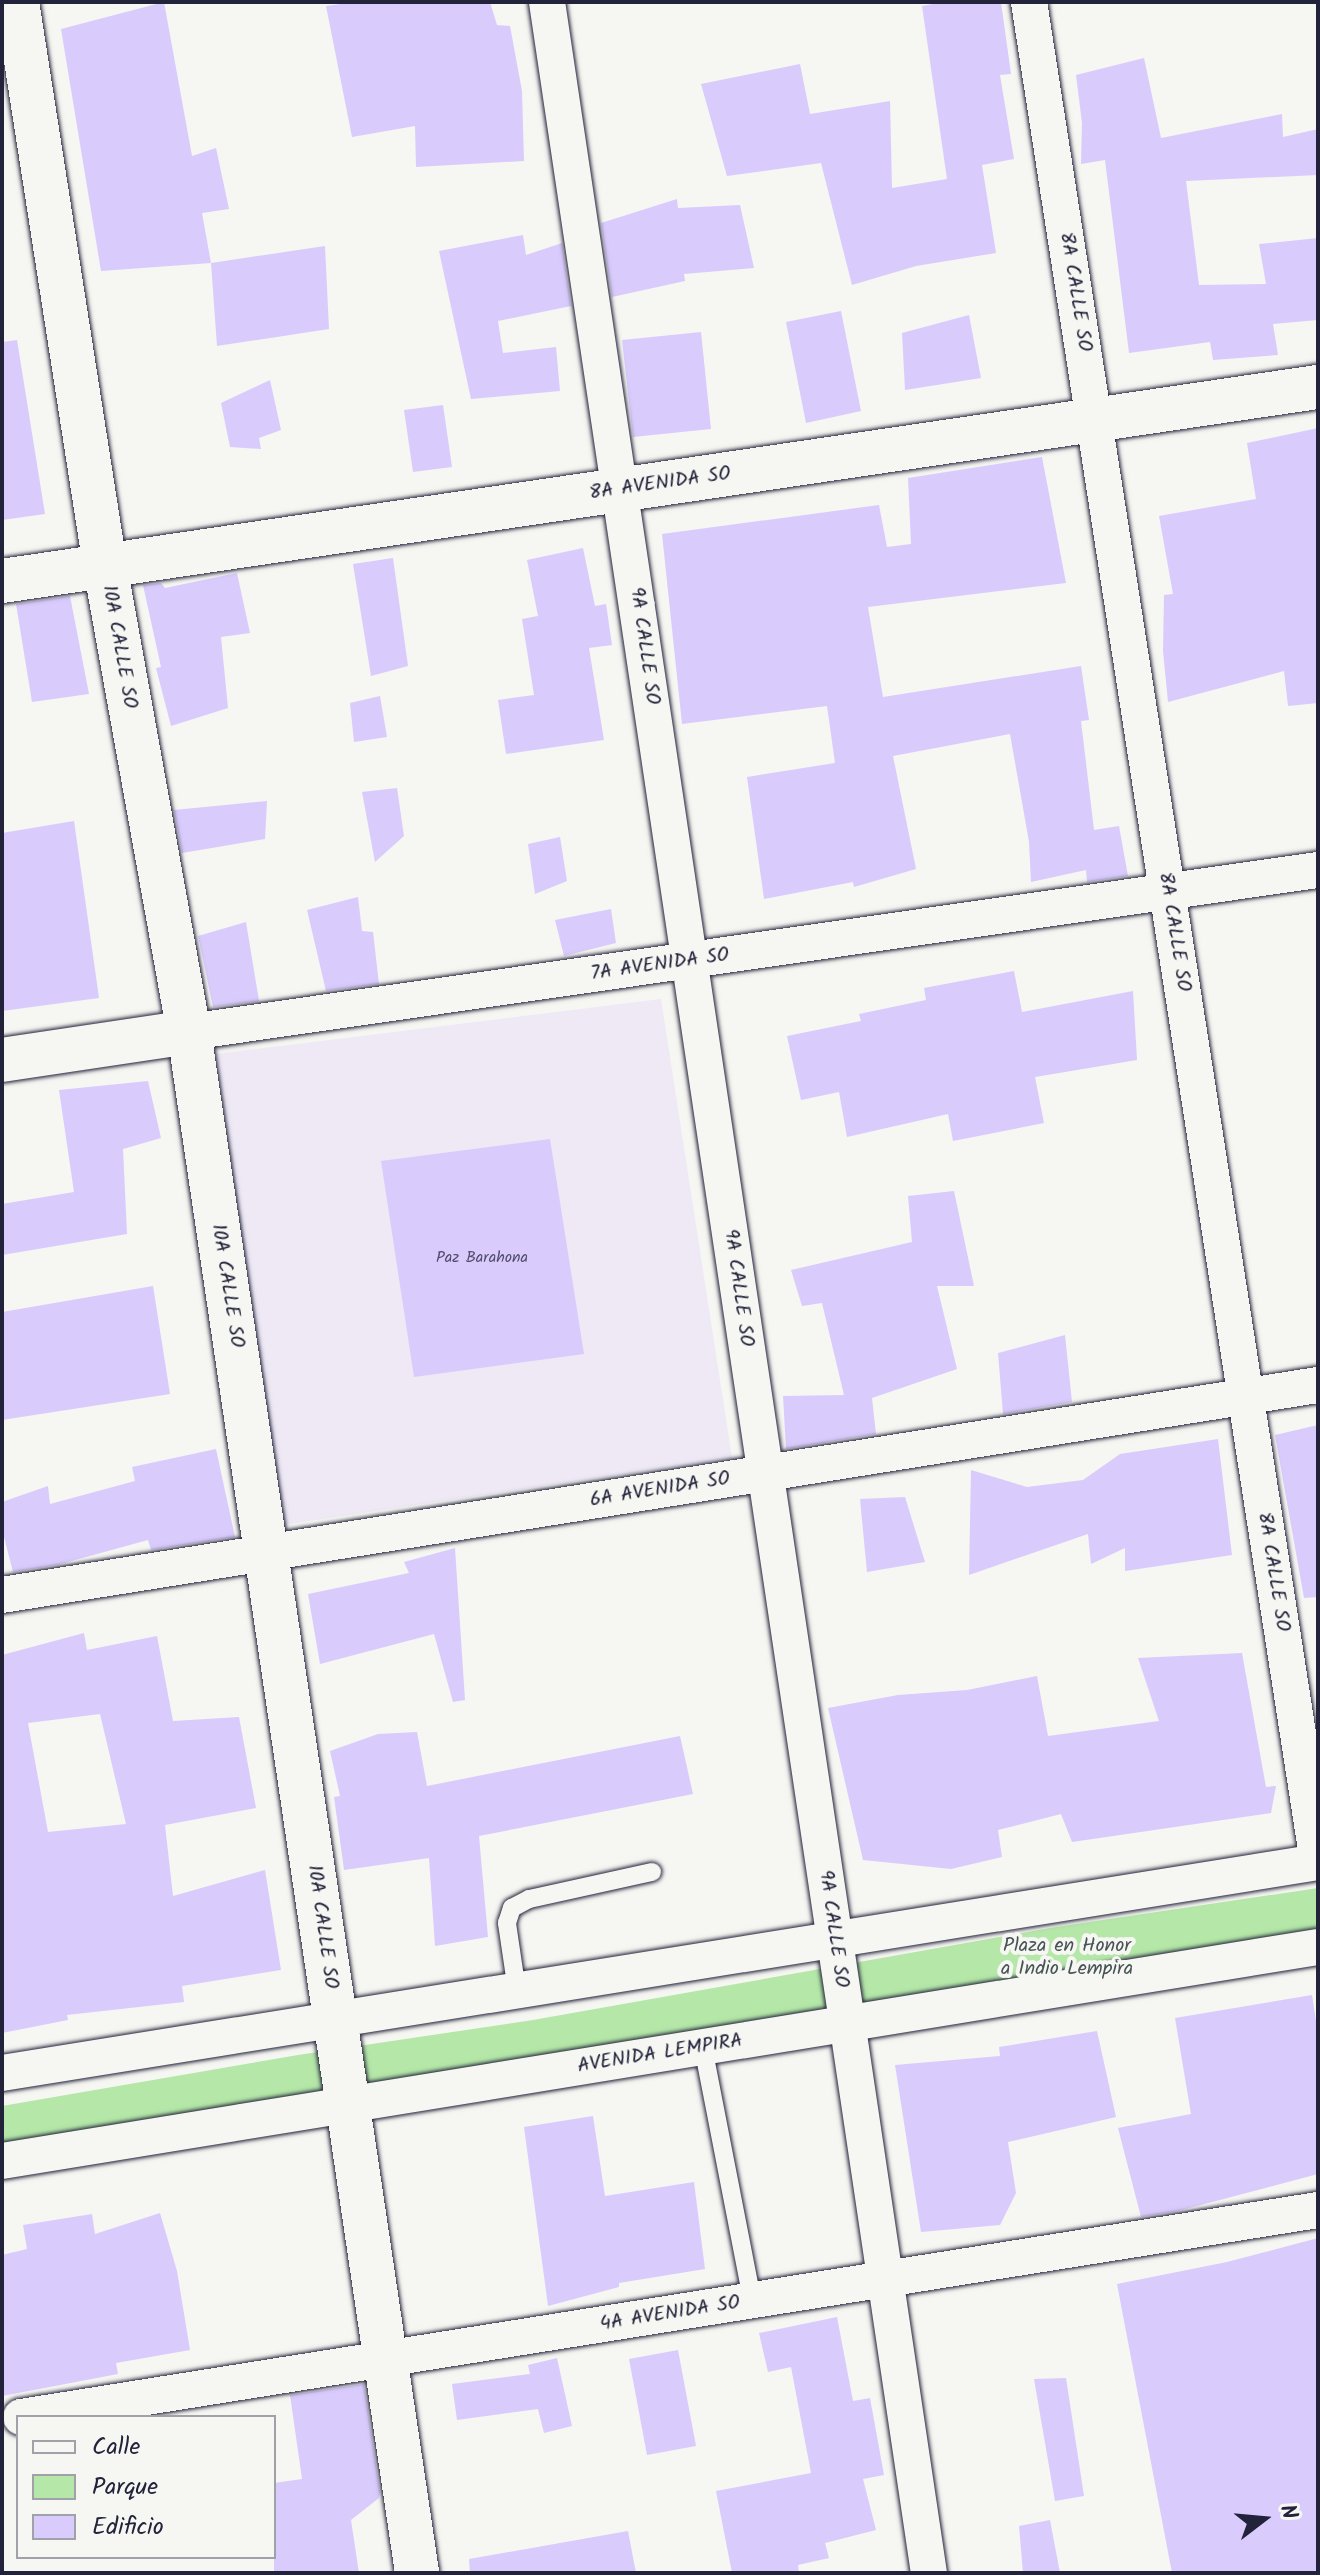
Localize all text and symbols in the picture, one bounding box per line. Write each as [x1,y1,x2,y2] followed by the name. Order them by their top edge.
[1054,230,1096,354] street label: 8A CALLE SO
[588,462,732,506] street label: 8A AVENIDA SO
[96,583,142,711] street label: 10A CALLE SO
[624,586,664,706] street label: 9A CALLE SO
[1153,870,1195,994] street label: 8A CALLE SO
[589,943,731,987] street label: 7A AVENIDA SO
[205,1222,249,1350] street label: 10A CALLE SO
[718,1228,758,1348] street label: 9A CALLE SO
[436,1248,528,1268] house number: Paz Barahona
[588,1467,732,1513] street label: 6A AVENIDA SO
[1252,1510,1294,1634] street label: 8A CALLE SO
[301,1863,343,1991] street label: 10A CALLE SO
[813,1869,853,1989] street label: 9A CALLE SO
[1001,1934,1133,1981] park label: Plaza en Honor a Indio Lempira
[576,2029,744,2079] street label: AVENIDA LEMPIRA
[598,2291,742,2337] street label: 4A AVENIDA SO
[16,2415,276,2559] legend
[92,2428,140,2467] text: Calle
[92,2468,158,2507] text: Parque
[1224,2479,1304,2559] north arrow
[1269,2501,1306,2524] text: N
[92,2508,164,2547] text: Edificio

